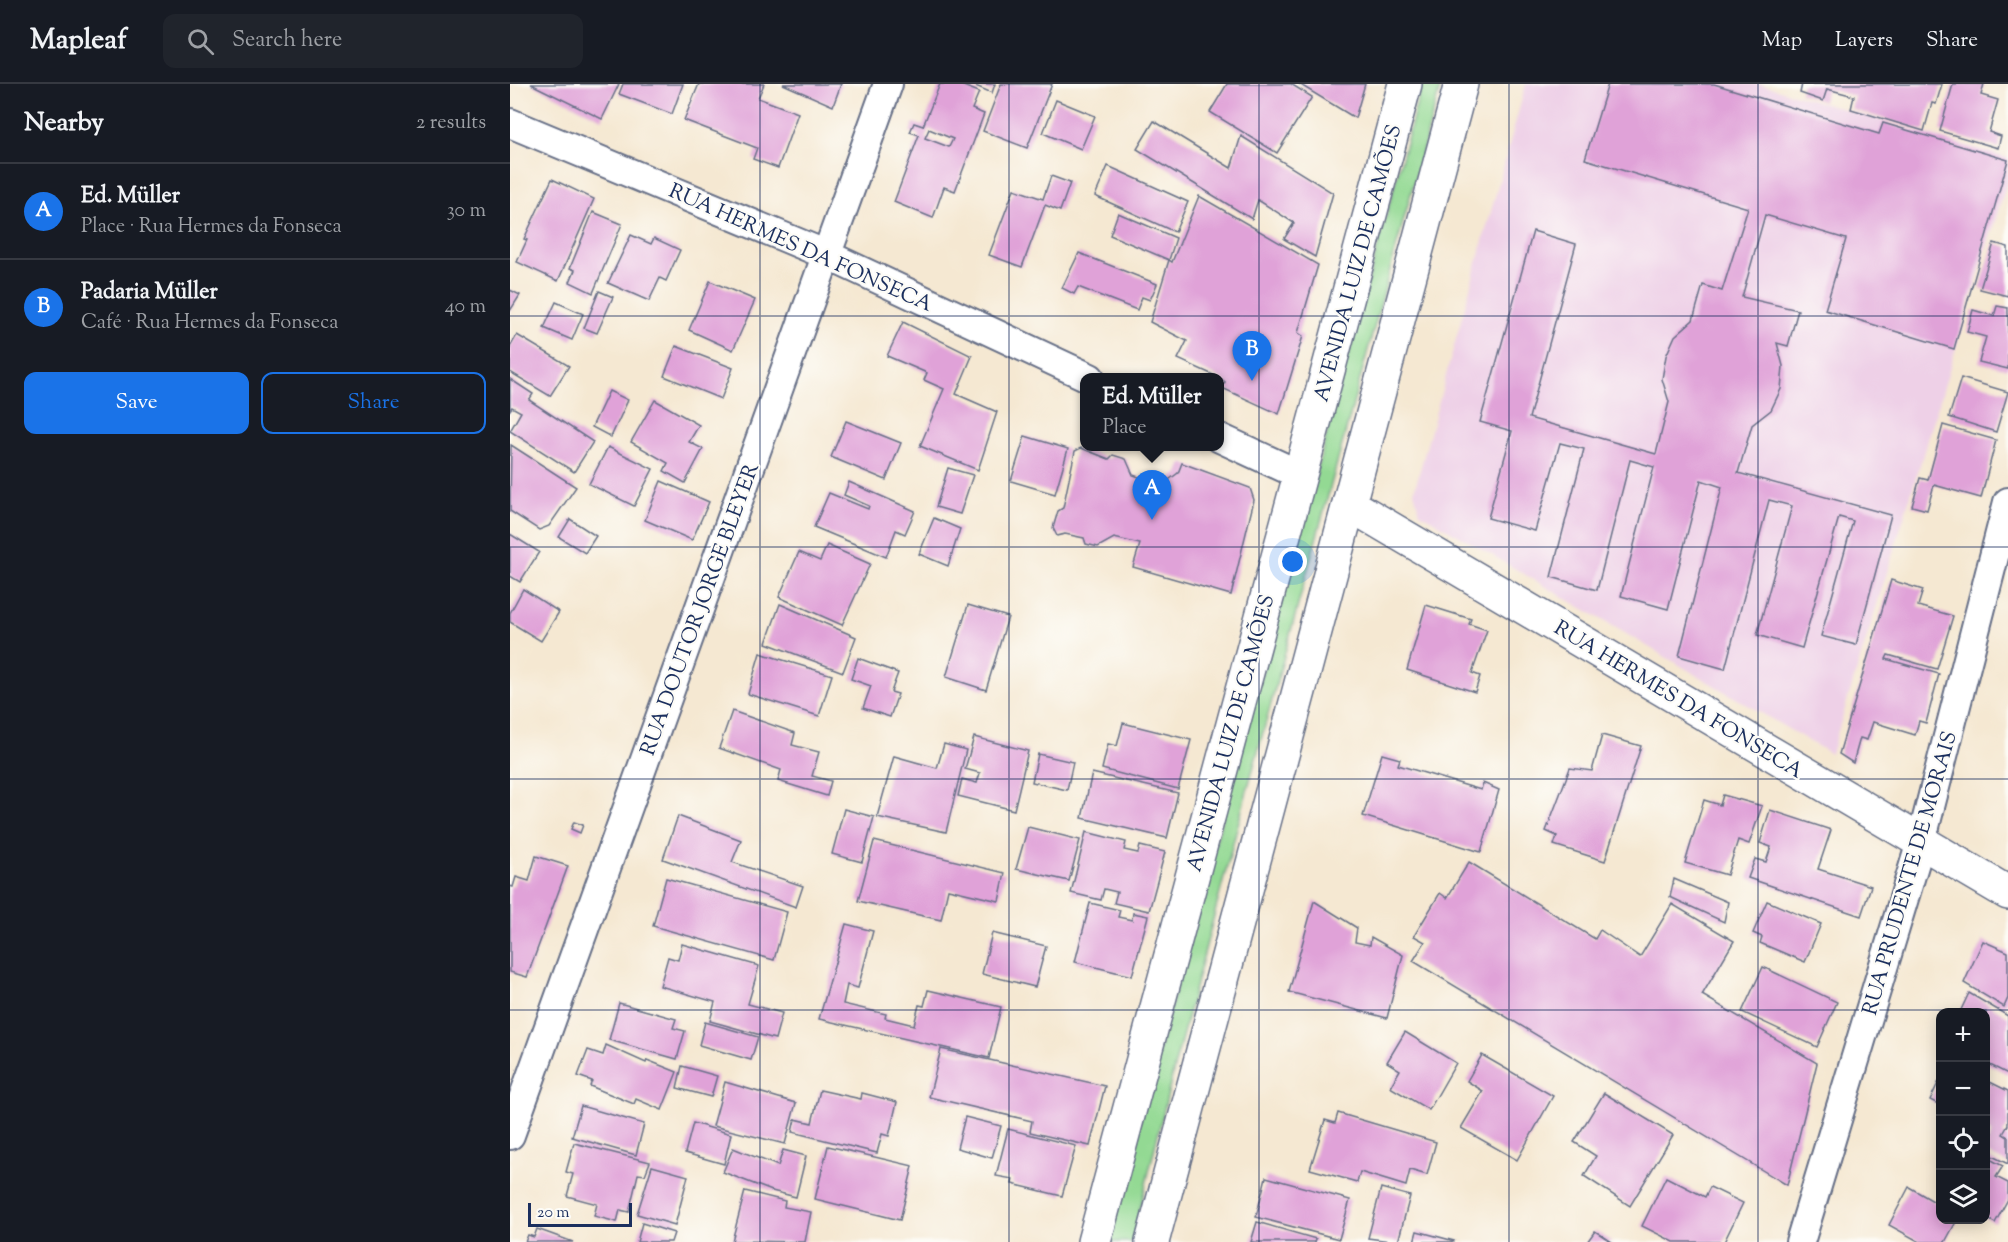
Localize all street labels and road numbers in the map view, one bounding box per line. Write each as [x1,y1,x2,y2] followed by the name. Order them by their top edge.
[1307,122,1410,405] street label: AVENIDA LUIZ DE CAMÕES
[663,177,937,321] street label: RUA HERMES DA FONSECA
[634,459,768,760] street label: RUA DOUTOR JORGE BLEYER
[1180,592,1283,875] street label: AVENIDA LUIZ DE CAMÕES
[1548,614,1808,787] street label: RUA HERMES DA FONSECA
[1856,728,1966,1019] street label: RUA PRUDENTE DE MORAIS

